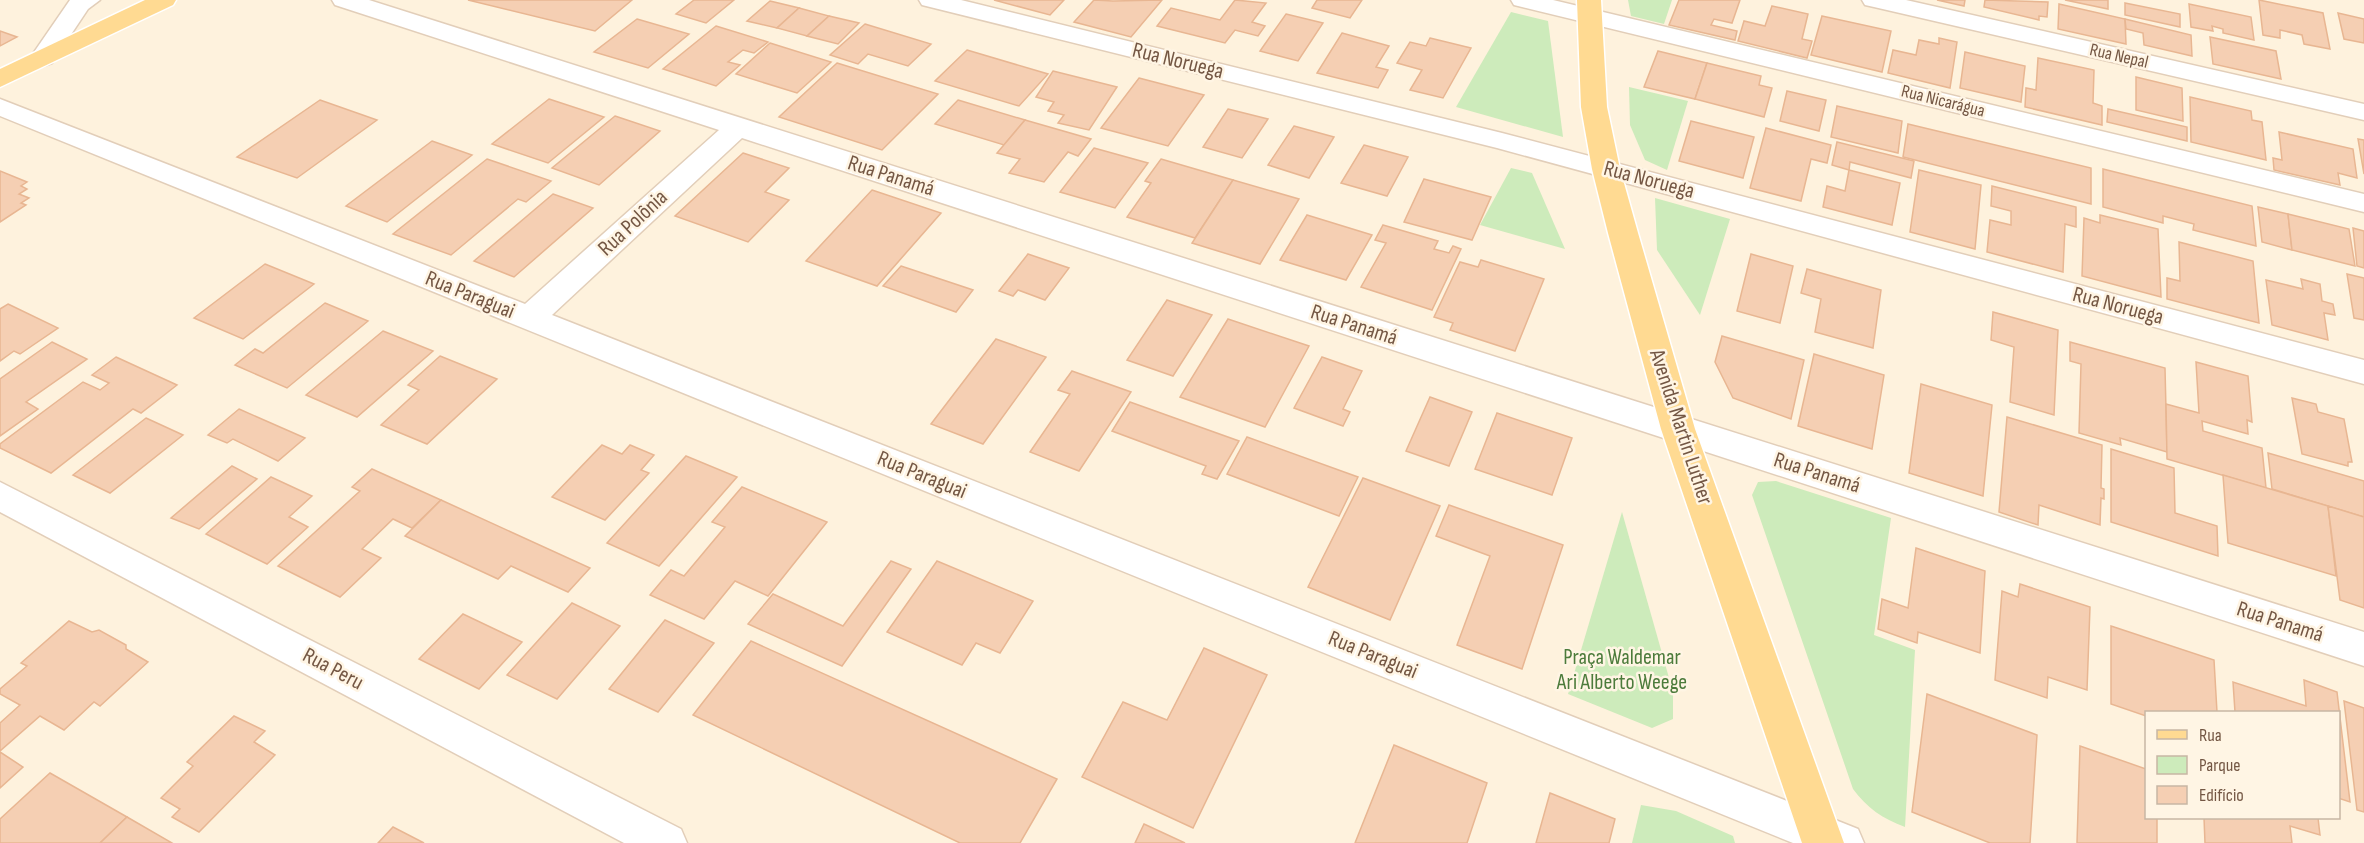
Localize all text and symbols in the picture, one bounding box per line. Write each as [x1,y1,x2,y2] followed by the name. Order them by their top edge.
[1130,37,1226,85] street label: Rua Noruega
[2088,39,2150,73] street label: Rua Nepal
[1899,80,1987,122] street label: Rua Nicarágua
[844,149,938,203] street label: Rua Panamá
[1601,155,1697,205] street label: Rua Noruega
[593,184,673,262] street label: Rua Polônia
[421,265,519,325] street label: Rua Paraguai
[2070,281,2166,331] street label: Rua Noruega
[1307,298,1401,352] street label: Rua Panamá
[1643,345,1719,508] street label: Avenida Martin Luther
[873,445,971,505] street label: Rua Paraguai
[1770,446,1864,500] street label: Rua Panamá
[2233,595,2327,649] street label: Rua Panamá
[1324,625,1422,685] street label: Rua Paraguai
[298,642,368,696] street label: Rua Peru
[1556,644,1687,696] park label: Praça Waldemar Ari Alberto Weege
[2145,711,2340,819] legend
[2199,725,2222,746] text: Rua
[2199,755,2240,776] text: Parque
[2199,785,2244,806] text: Edifício

